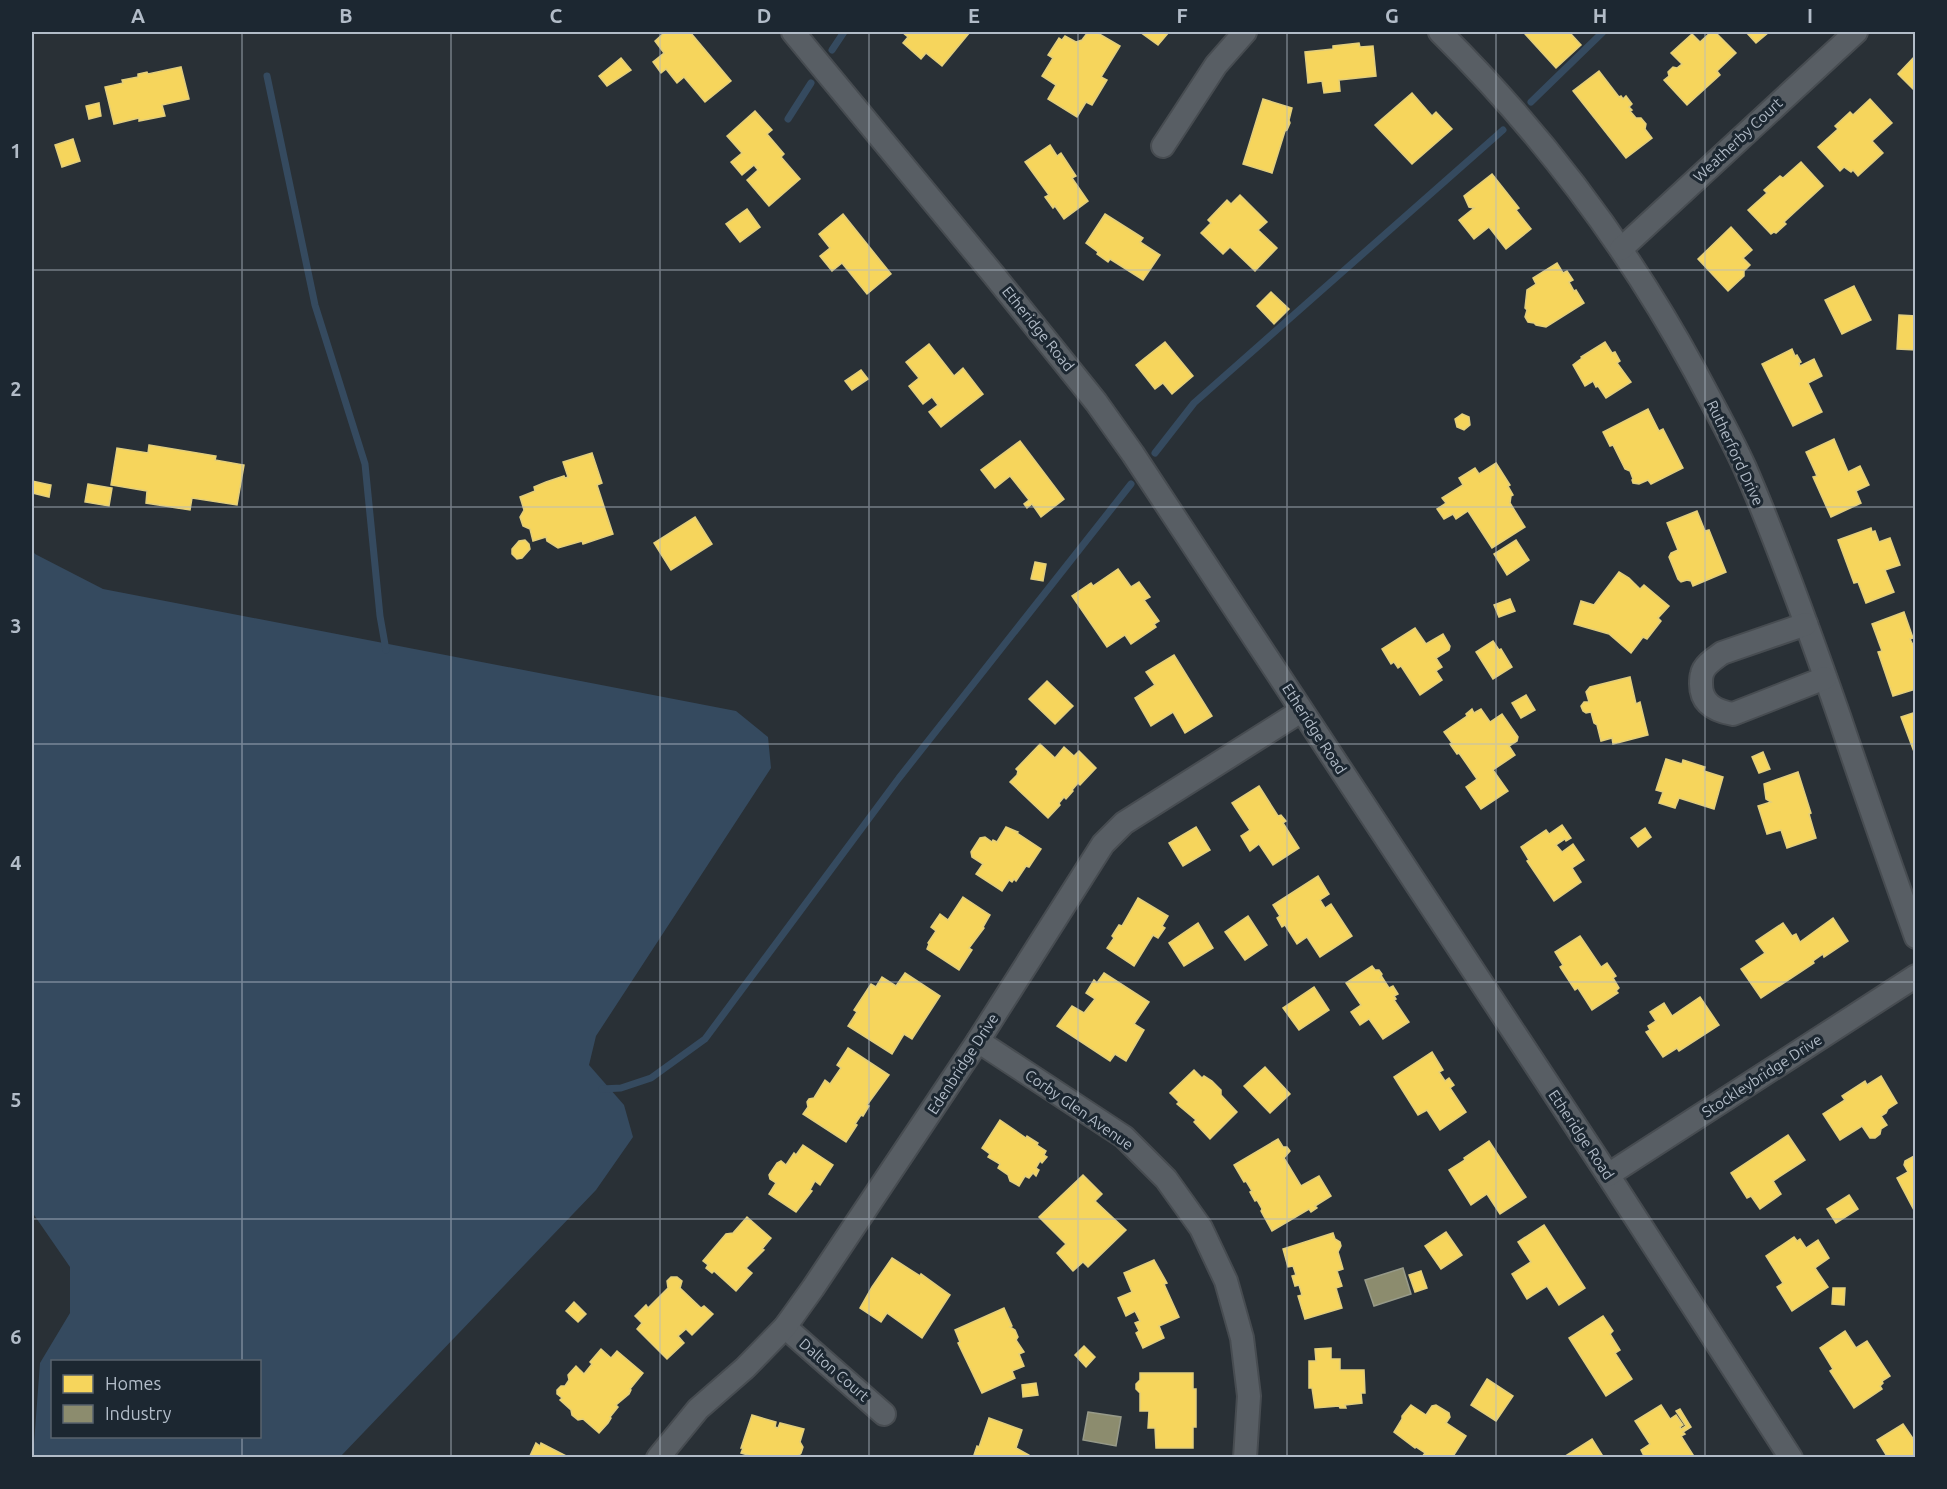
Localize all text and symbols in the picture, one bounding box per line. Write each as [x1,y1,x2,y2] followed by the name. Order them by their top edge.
[131,4,145,27] text: A
[339,4,353,27] text: B
[550,4,563,27] text: C
[757,4,771,27] text: D
[968,4,980,27] text: E
[1176,4,1188,27] text: F
[1385,4,1399,27] text: G
[1593,4,1607,27] text: H
[1807,4,1813,27] text: I
[1690,94,1786,185] street label: Weatherby Court
[10,139,22,162] text: 1
[999,283,1078,375] street label: Etheridge Road
[10,377,22,400] text: 2
[1704,397,1767,508] street label: Rutherford Drive
[10,614,22,637] text: 3
[1279,680,1350,777] street label: Etheridge Road
[10,851,22,874] text: 4
[924,1010,1001,1117] street label: Edenbridge Drive
[1699,1031,1825,1121] street label: Stockleybridge Drive
[1022,1066,1136,1153] street label: Corby Glen Avenue
[1545,1087,1618,1183] street label: Etheridge Road
[10,1088,22,1111] text: 5
[10,1325,22,1348] text: 6
[796,1335,873,1405] street label: Dalton Court
[51,1360,261,1438] legend
[105,1373,162,1393] text: Homes
[105,1403,172,1423] text: Industry

